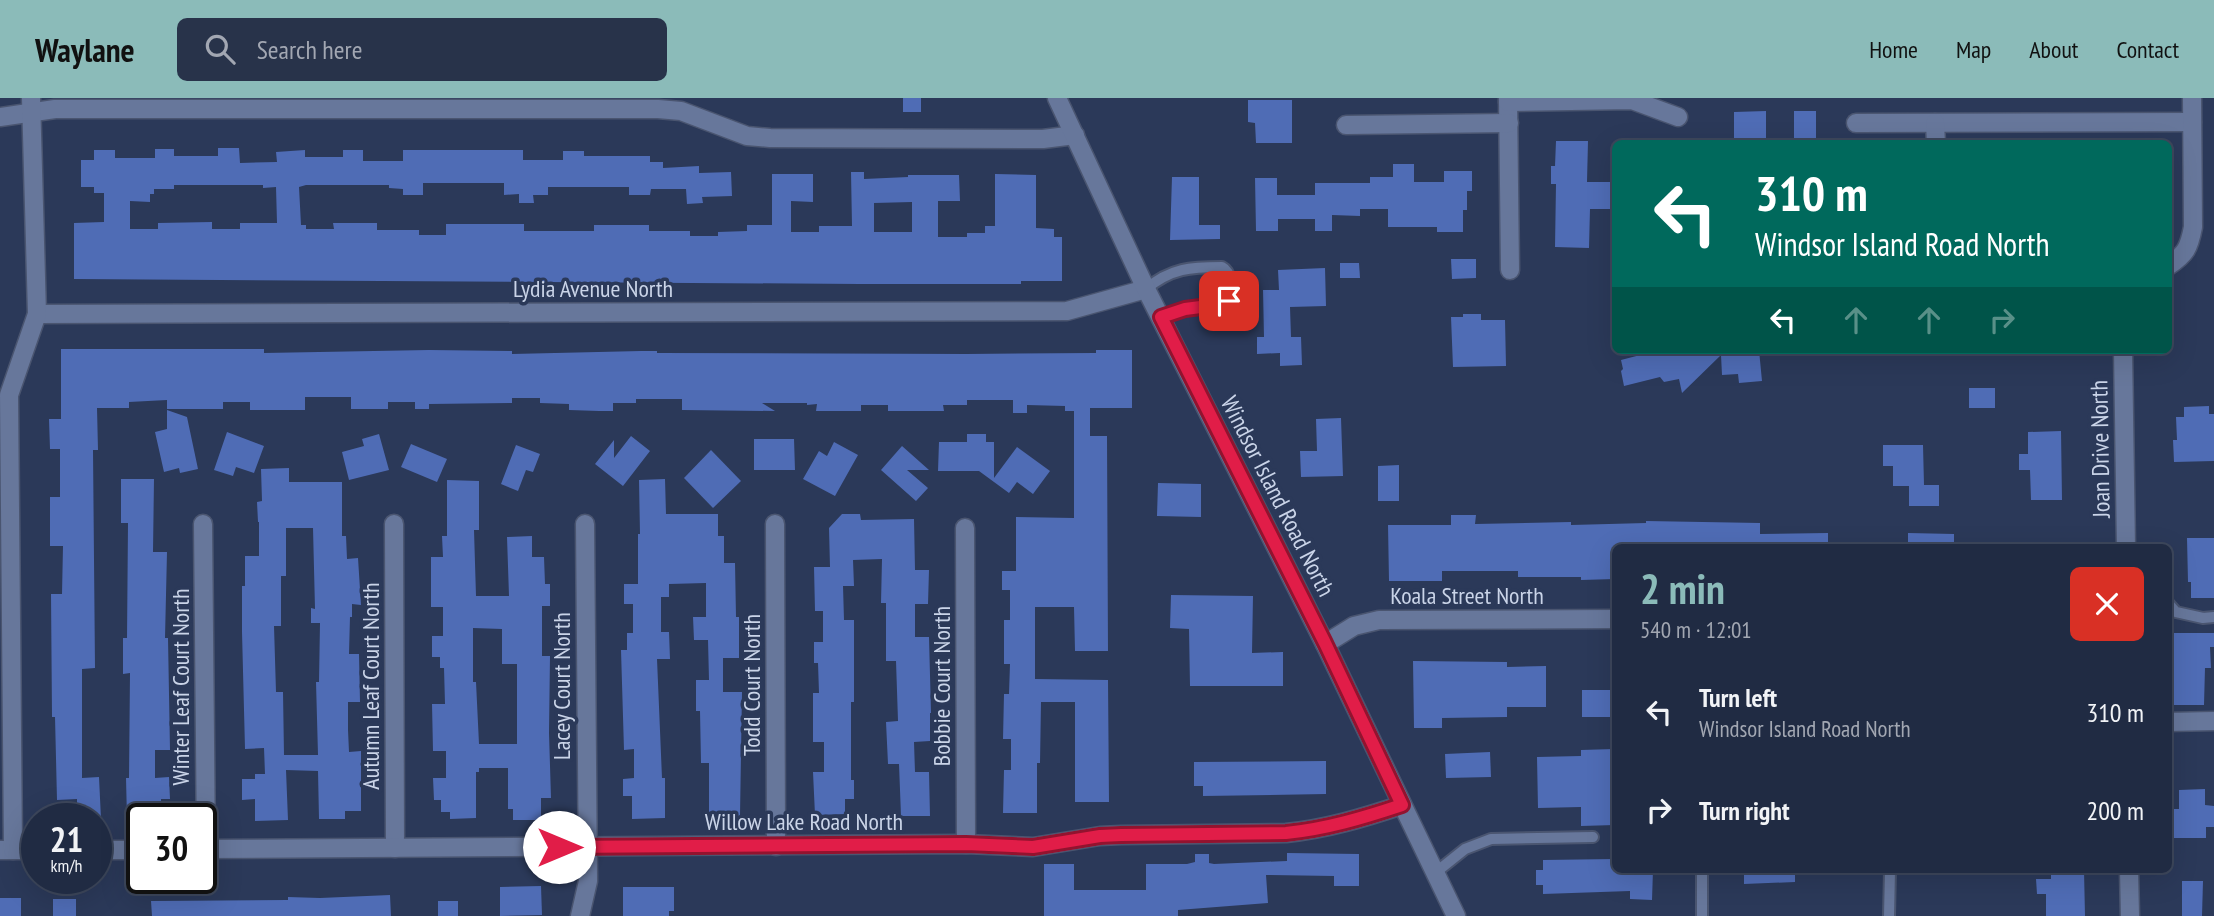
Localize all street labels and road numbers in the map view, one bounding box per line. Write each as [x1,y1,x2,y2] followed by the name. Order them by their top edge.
[513,273,673,304] street label: Lydia Avenue North
[2083,380,2117,519] street label: Joan Drive North
[1214,391,1342,601] street label: Windsor Island Road North
[1390,580,1544,611] street label: Koala Street North
[355,582,386,790] street label: Autumn Leaf Court North
[165,588,196,786] street label: Winter Leaf Court North
[926,606,957,766] street label: Bobbie Court North
[546,612,577,760] street label: Lacey Court North
[736,614,767,756] street label: Todd Court North
[705,806,903,837] street label: Willow Lake Road North

